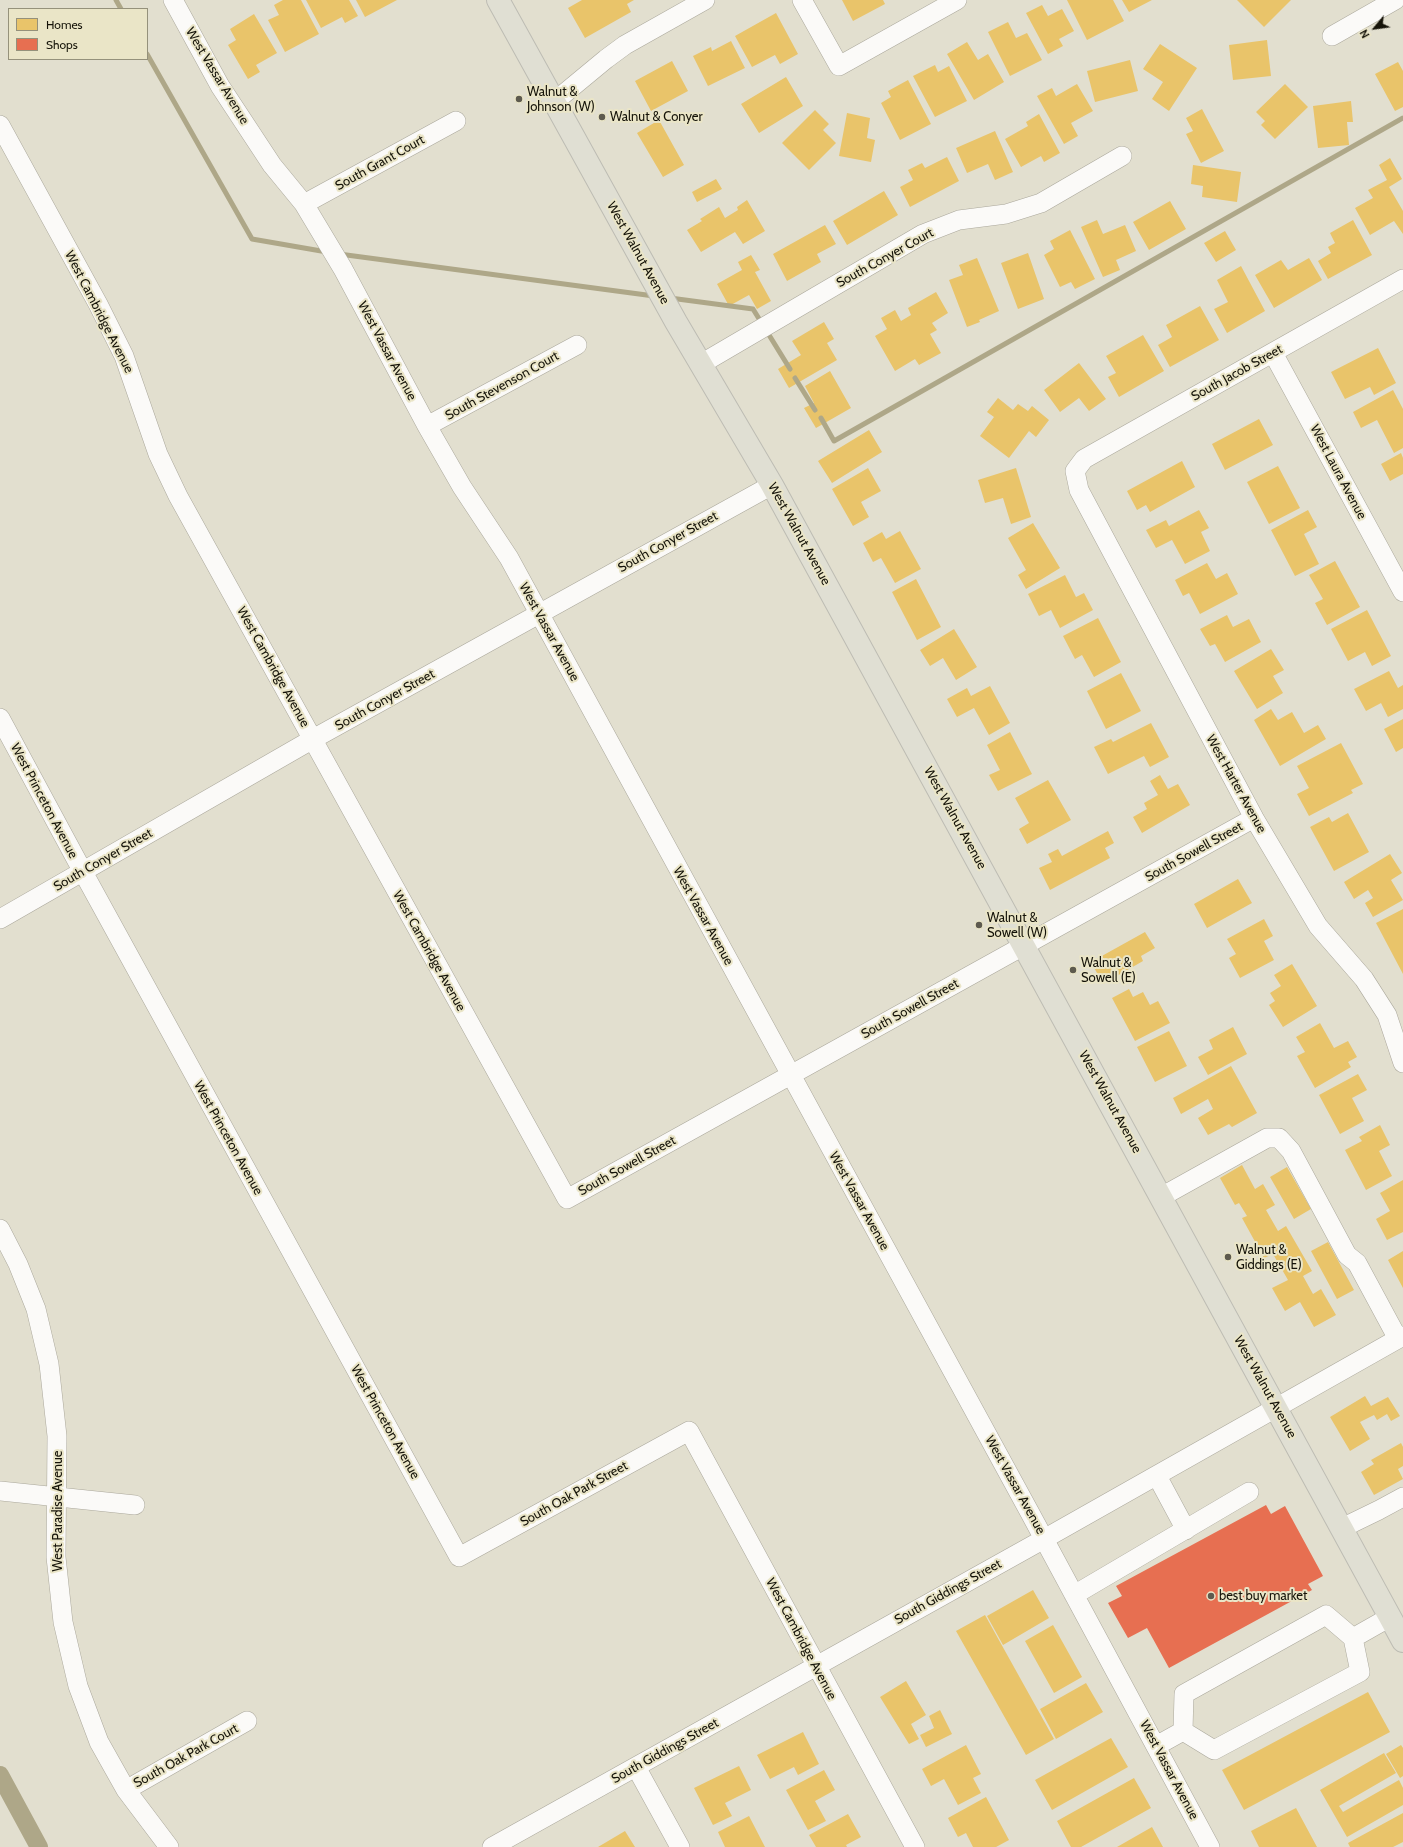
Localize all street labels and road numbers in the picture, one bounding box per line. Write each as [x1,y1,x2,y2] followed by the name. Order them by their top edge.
[182,25,252,127] street label: West Vassar Avenue
[333,132,427,194] street label: South Grant Court
[603,199,673,307] street label: West Walnut Avenue
[834,225,936,291] street label: South Conyer Court
[61,248,137,376] street label: West Cambridge Avenue
[354,299,420,403] street label: West Vassar Avenue
[1189,341,1285,405] street label: South Jacob Street
[442,348,562,424] street label: South Stevenson Court
[1306,422,1370,522] street label: West Laura Avenue
[764,480,834,588] street label: West Walnut Avenue
[615,508,721,576] street label: South Conyer Street
[516,580,582,684] street label: West Vassar Avenue
[233,604,313,730] street label: West Cambridge Avenue
[332,666,438,734] street label: South Conyer Street
[1203,732,1269,836] street label: West Harter Avenue
[7,741,81,861] street label: West Princeton Avenue
[920,764,990,872] street label: West Walnut Avenue
[1143,819,1245,885] street label: South Sowell Street
[51,825,155,895] street label: South Conyer Street
[670,864,736,968] street label: West Vassar Avenue
[389,888,469,1014] street label: West Cambridge Avenue
[859,976,961,1042] street label: South Sowell Street
[1075,1048,1145,1156] street label: West Walnut Avenue
[190,1078,266,1198] street label: West Princeton Avenue
[576,1133,678,1199] street label: South Sowell Street
[826,1149,892,1253] street label: West Vassar Avenue
[1230,1333,1300,1441] street label: West Walnut Avenue
[347,1362,423,1482] street label: West Princeton Avenue
[982,1433,1048,1537] street label: West Vassar Avenue
[50,1450,66,1572] street label: West Paradise Avenue
[518,1458,630,1530] street label: South Oak Park Street
[892,1556,1004,1628] street label: South Giddings Street
[762,1576,840,1702] street label: West Cambridge Avenue
[609,1715,721,1787] street label: South Giddings Street
[1136,1718,1202,1822] street label: West Vassar Avenue
[131,1721,241,1791] street label: South Oak Park Court

